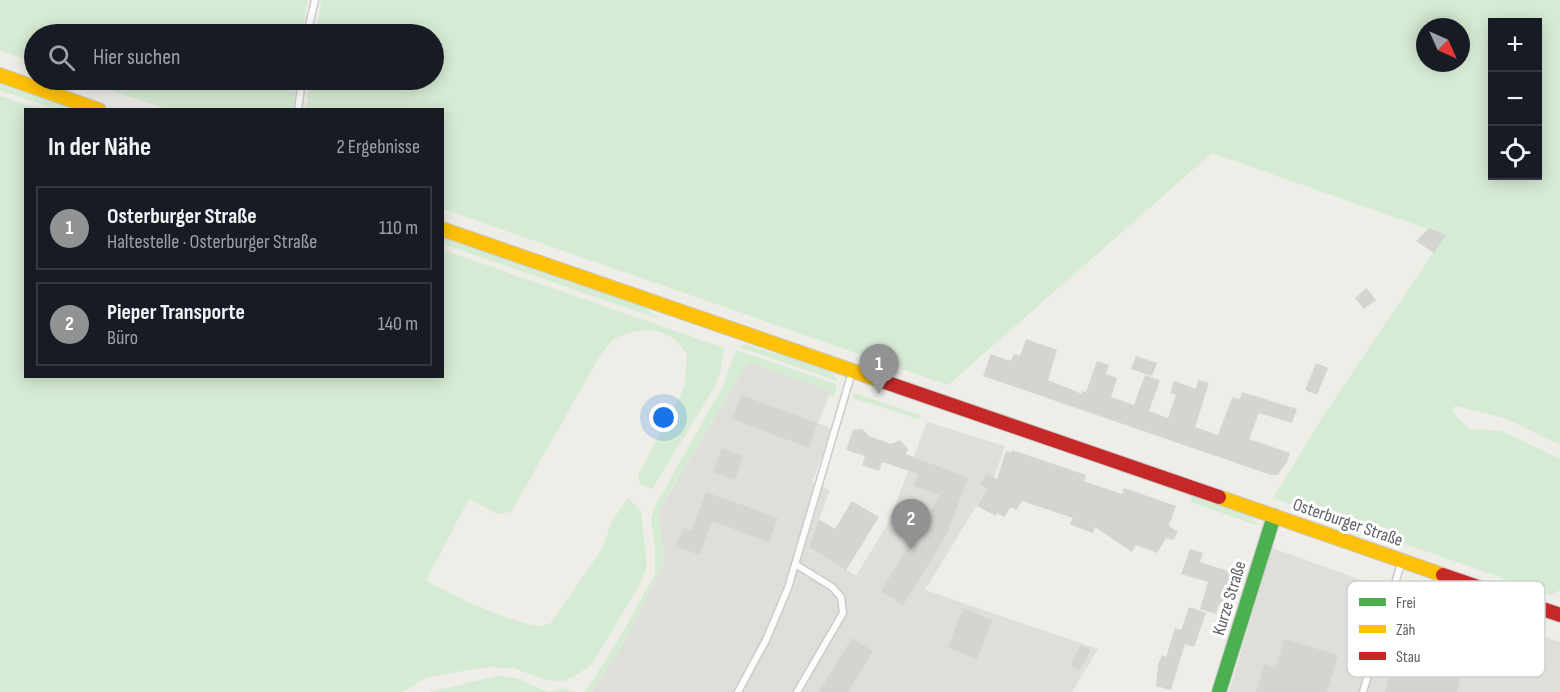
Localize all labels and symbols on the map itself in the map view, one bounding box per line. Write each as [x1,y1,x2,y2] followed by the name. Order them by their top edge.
[1416,18,1470,72] north arrow
[860,344,898,394] pin: 1
[649,403,678,432] your location
[1290,494,1406,551] street label: Osterburger Straße
[892,500,930,549] pin: 2
[1208,558,1251,638] street label: Kurze Straße
[1347,581,1545,677] legend
[1396,594,1416,613] text: Frei
[1396,621,1415,640] text: Zäh
[1396,648,1421,667] text: Stau

